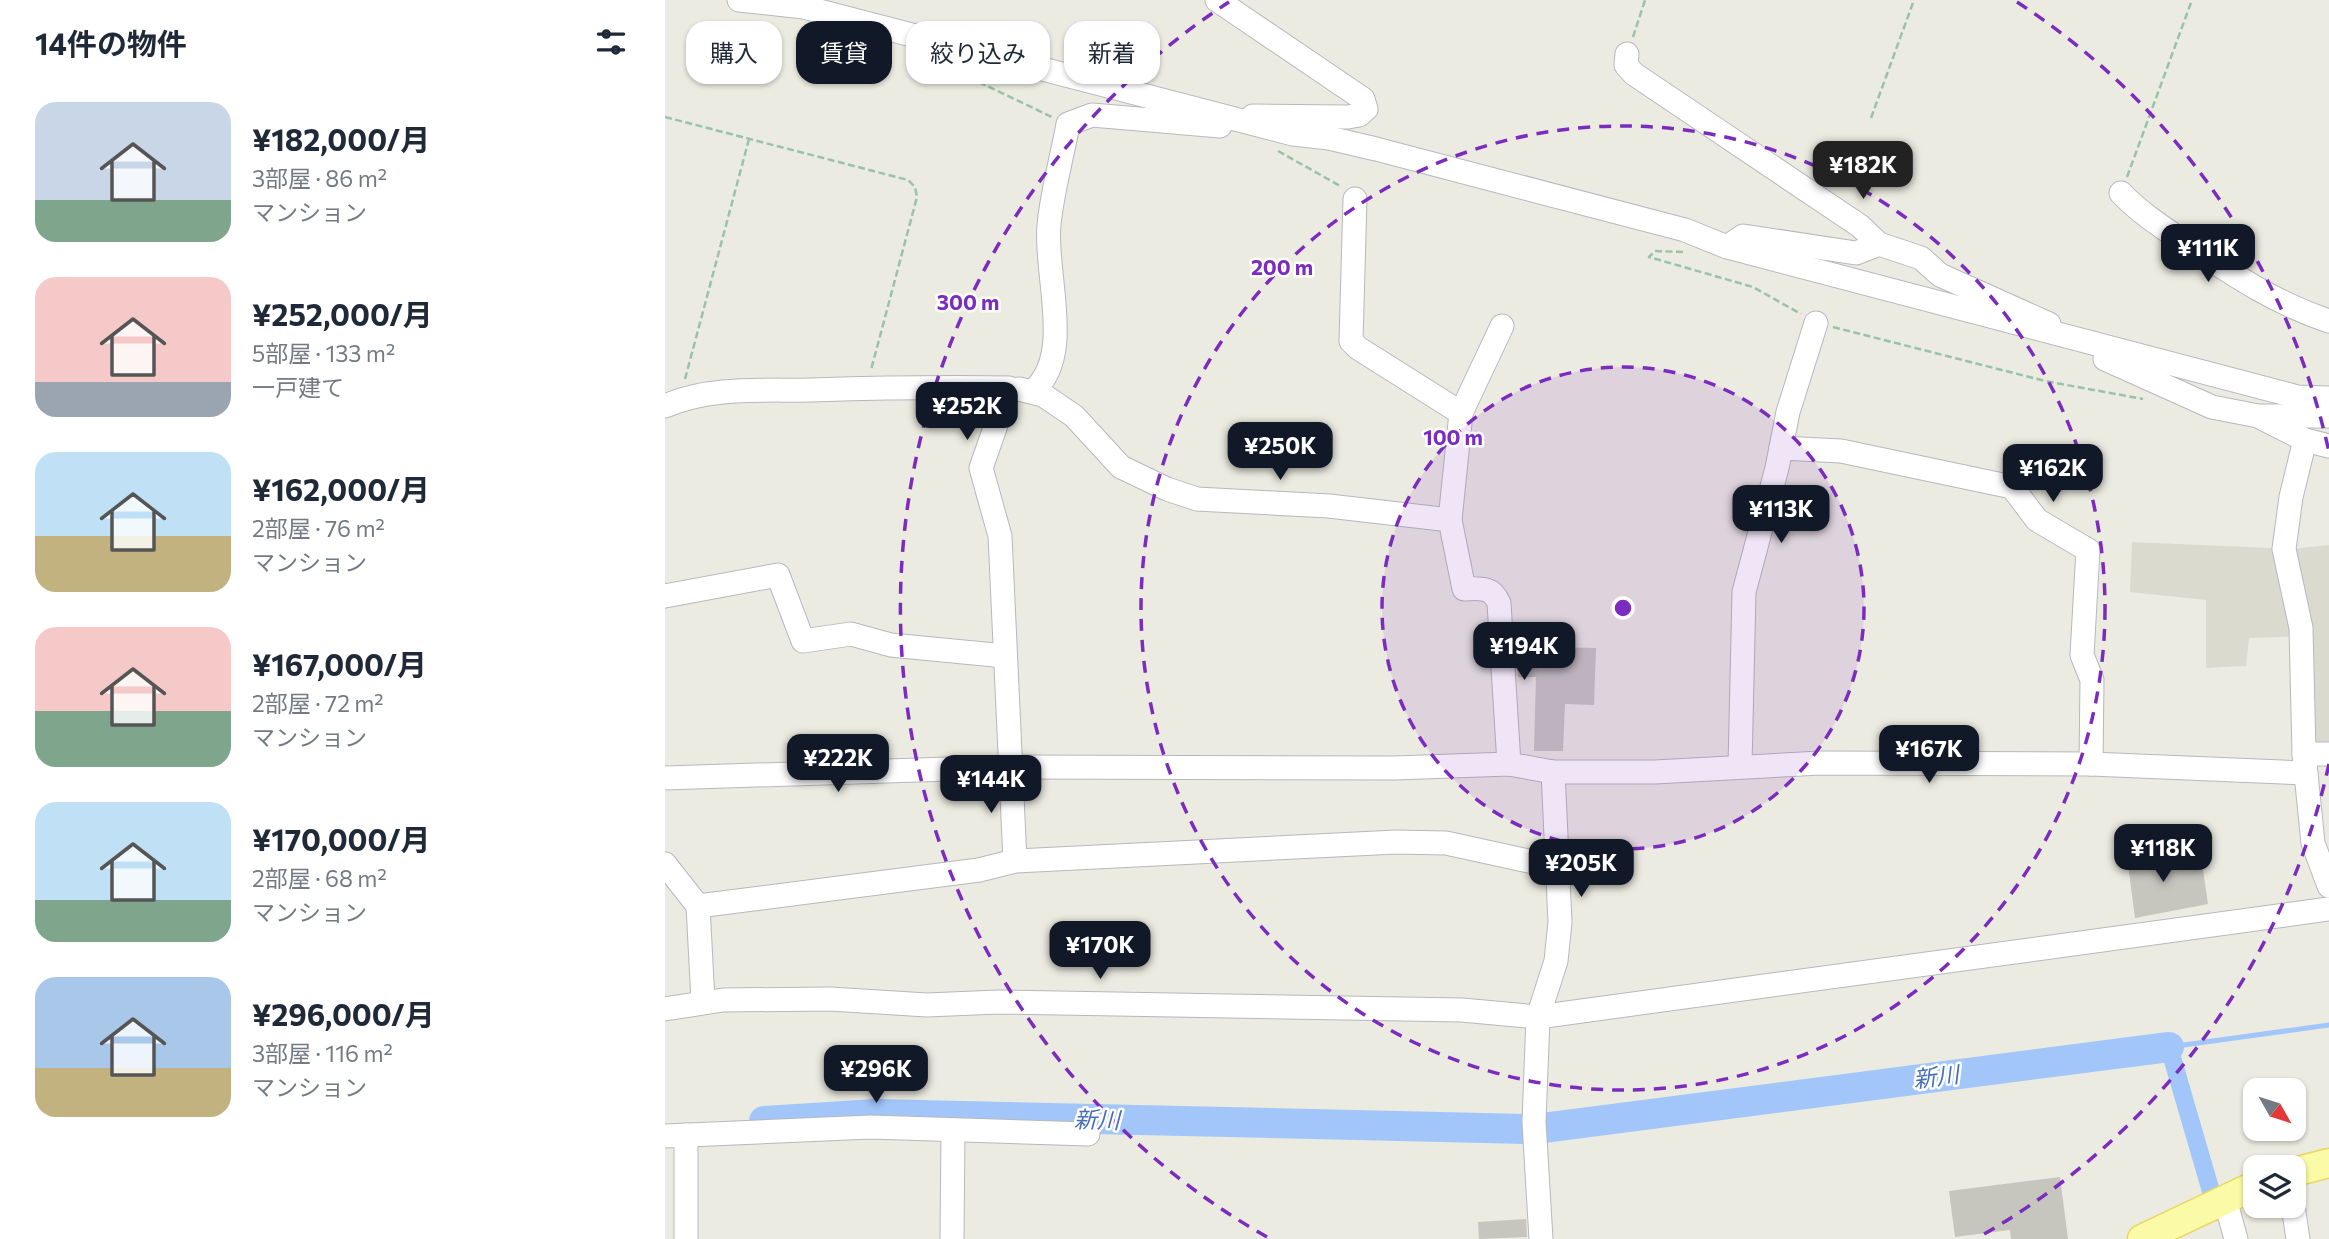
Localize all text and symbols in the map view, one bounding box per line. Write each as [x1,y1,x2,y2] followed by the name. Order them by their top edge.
[686,21,782,84] chip: 購入
[796,21,892,84] chip: 賃貸
[906,21,1050,84] chip: 絞り込み
[1064,21,1160,84] chip: 新着
[592,23,630,61] icon: filters
[35,24,187,61] text: 14件の物件
[252,120,430,157] text: ¥182,000/月
[91,130,175,214] icon: home
[1814,142,1912,201] pin: ¥182K
[1829,150,1897,178] text: ¥182K
[252,164,387,192] text: 3部屋 · 86 m²
[252,198,367,226] text: マンション
[2159,224,2257,284] pin: ¥111K
[2177,233,2239,261] text: ¥111K
[1251,254,1313,279] text: 200 m
[937,289,999,314] text: 300 m
[252,295,433,332] text: ¥252,000/月
[91,305,175,389] icon: home
[252,339,395,367] text: 5部屋 · 133 m²
[252,373,344,401] text: 一戸建て
[918,382,1016,442] pin: ¥252K
[932,391,1002,419] text: ¥252K
[1231,422,1329,482] pin: ¥250K
[1423,424,1483,449] text: 100 m
[1244,431,1316,459] text: ¥250K
[2004,444,2102,504] pin: ¥162K
[2019,453,2087,481] text: ¥162K
[252,470,430,507] text: ¥162,000/月
[91,480,175,564] icon: home
[1732,486,1830,545] pin: ¥113K
[1749,494,1814,522] text: ¥113K
[252,514,385,542] text: 2部屋 · 76 m²
[252,548,367,576] text: マンション
[1611,596,1635,620] centre of rings
[1475,622,1573,682] pin: ¥194K
[1489,631,1559,659] text: ¥194K
[252,645,427,682] text: ¥167,000/月
[91,655,175,739] icon: home
[252,689,384,717] text: 2部屋 · 72 m²
[252,723,367,751] text: マンション
[1880,726,1978,785] pin: ¥167K
[789,734,887,794] pin: ¥222K
[1895,734,1963,762] text: ¥167K
[803,743,873,771] text: ¥222K
[942,756,1040,815] pin: ¥144K
[956,764,1026,792] text: ¥144K
[252,820,431,857] text: ¥170,000/月
[2114,824,2212,884] pin: ¥118K
[91,830,175,914] icon: home
[2130,833,2196,861] text: ¥118K
[1532,839,1630,899] pin: ¥205K
[1545,848,1617,876] text: ¥205K
[252,864,387,892] text: 2部屋 · 68 m²
[252,898,367,926] text: マンション
[1051,922,1149,981] pin: ¥170K
[1066,930,1134,958] text: ¥170K
[252,995,435,1032] text: ¥296,000/月
[91,1005,175,1089] icon: home
[252,1039,393,1067] text: 3部屋 · 116 m²
[827,1046,925,1105] pin: ¥296K
[840,1054,912,1082] text: ¥296K
[1911,1059,1964,1093] water label: 新川
[252,1073,367,1101] text: マンション
[2243,1078,2307,1141] north arrow
[2243,1078,2306,1218] map controls
[1074,1105,1123,1133] water label: 新川
[2243,1155,2306,1218] button: layers

